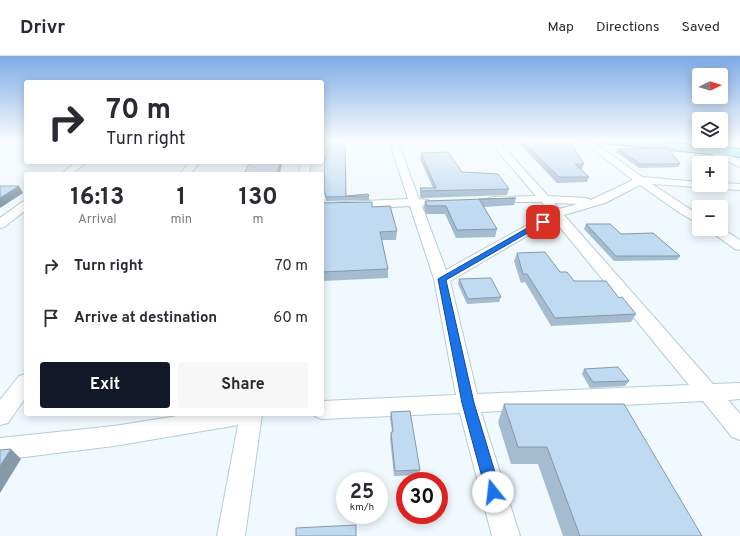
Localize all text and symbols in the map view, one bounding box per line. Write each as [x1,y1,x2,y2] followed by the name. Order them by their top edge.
[20,16,65,40] text: Drivr
[548,19,574,36] text: Map
[596,19,660,36] text: Directions
[682,19,720,36] text: Saved
[692,68,728,104] north arrow
[692,68,728,236] map controls
[106,93,171,129] text: 70 m
[40,96,92,148] icon: right
[692,112,728,148] button: layers
[106,128,186,151] text: Turn right
[692,156,728,192] button: +
[70,183,124,213] text: 16:13
[177,183,186,213] text: 1
[238,183,278,213] text: 130
[692,200,728,236] button: −
[526,205,560,239] pin
[532,211,554,233] icon: arrive
[78,212,117,228] text: Arrival
[171,212,192,228] text: min
[253,212,264,228] text: m
[40,255,62,277] icon: right
[74,257,143,276] text: Turn right
[275,257,308,276] text: 70 m
[40,307,62,329] icon: arrive
[74,309,217,328] text: Arrive at destination
[273,309,308,328] text: 60 m
[40,362,170,408] button: Exit
[178,362,308,408] button: Share
[472,471,514,513] position arrow
[396,472,448,524] speed limit sign: 30
[350,480,374,506] text: 25
[350,501,374,514] text: km/h

